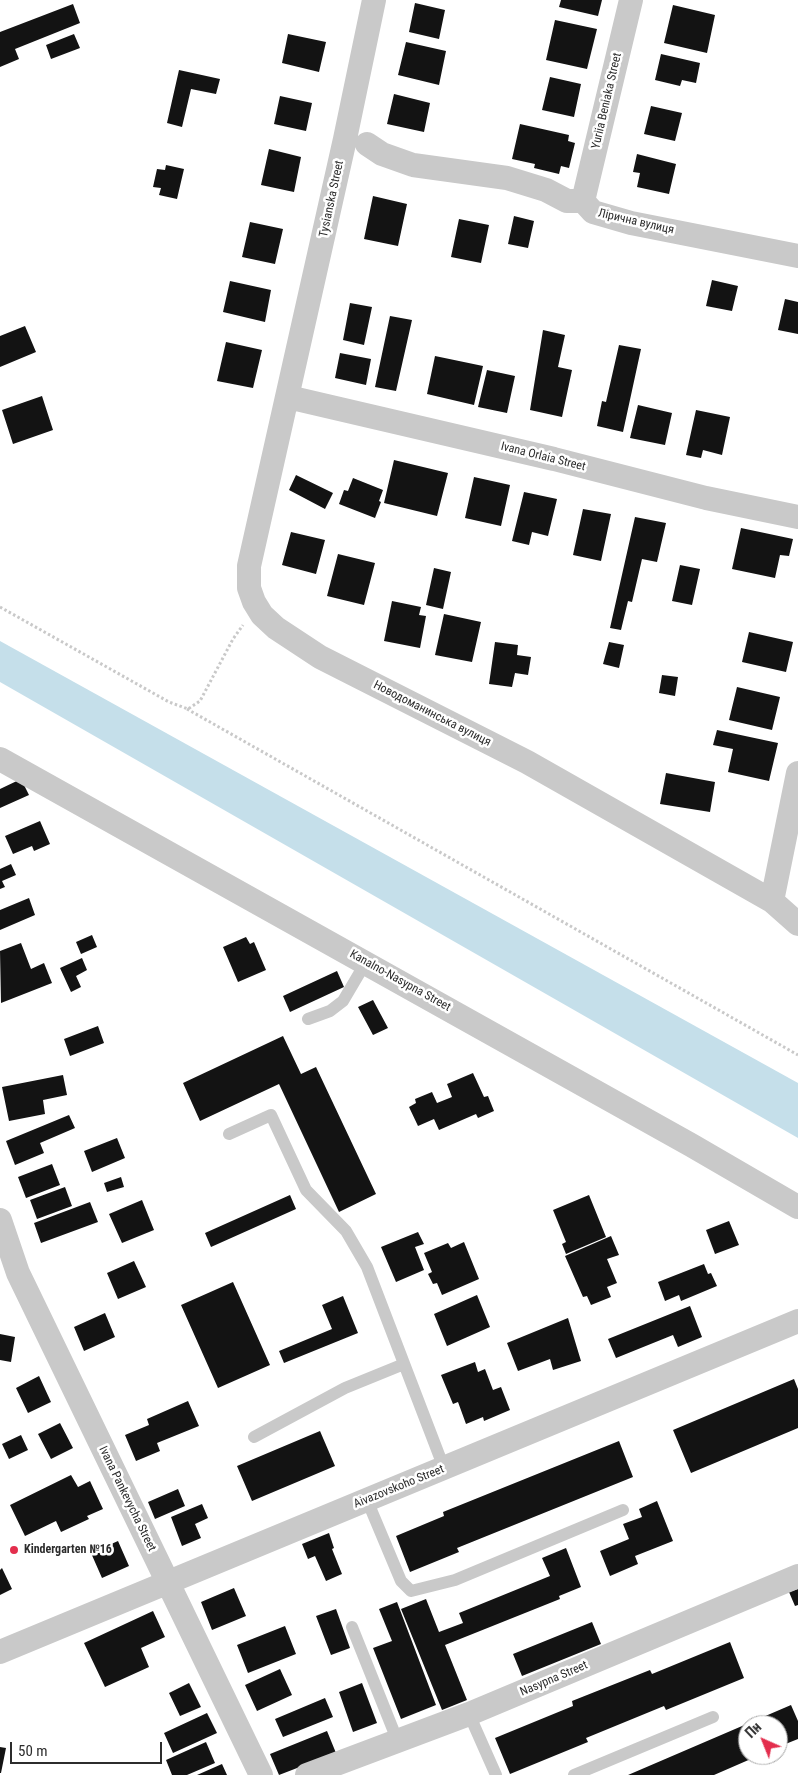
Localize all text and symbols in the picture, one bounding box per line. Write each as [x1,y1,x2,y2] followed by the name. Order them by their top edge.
[589,52,625,150] street label: Yuriia Beniaka Street
[317,159,347,239] street label: Tysianska Street
[597,206,675,238] street label: Лірична вулиця
[499,440,587,474] street label: Ivana Orlaia Street
[371,678,493,750] street label: Новодоманинська вулиця
[347,947,453,1015] street label: Kanalno-Nasypna Street
[95,1444,159,1554] street label: Ivana Pankevycha Street
[352,1462,446,1512] street label: Aivazovskoho Street
[24,1543,112,1557] place label: Kindergarten №16
[8,1544,20,1556] marker: Kindergarten №16
[518,1658,590,1700] street label: Nasypna Street
[738,1715,788,1765] north arrow
[742,1719,764,1741] text: Пн
[12,1732,165,1764] scale bar
[18,1742,48,1760] text: 50 m

